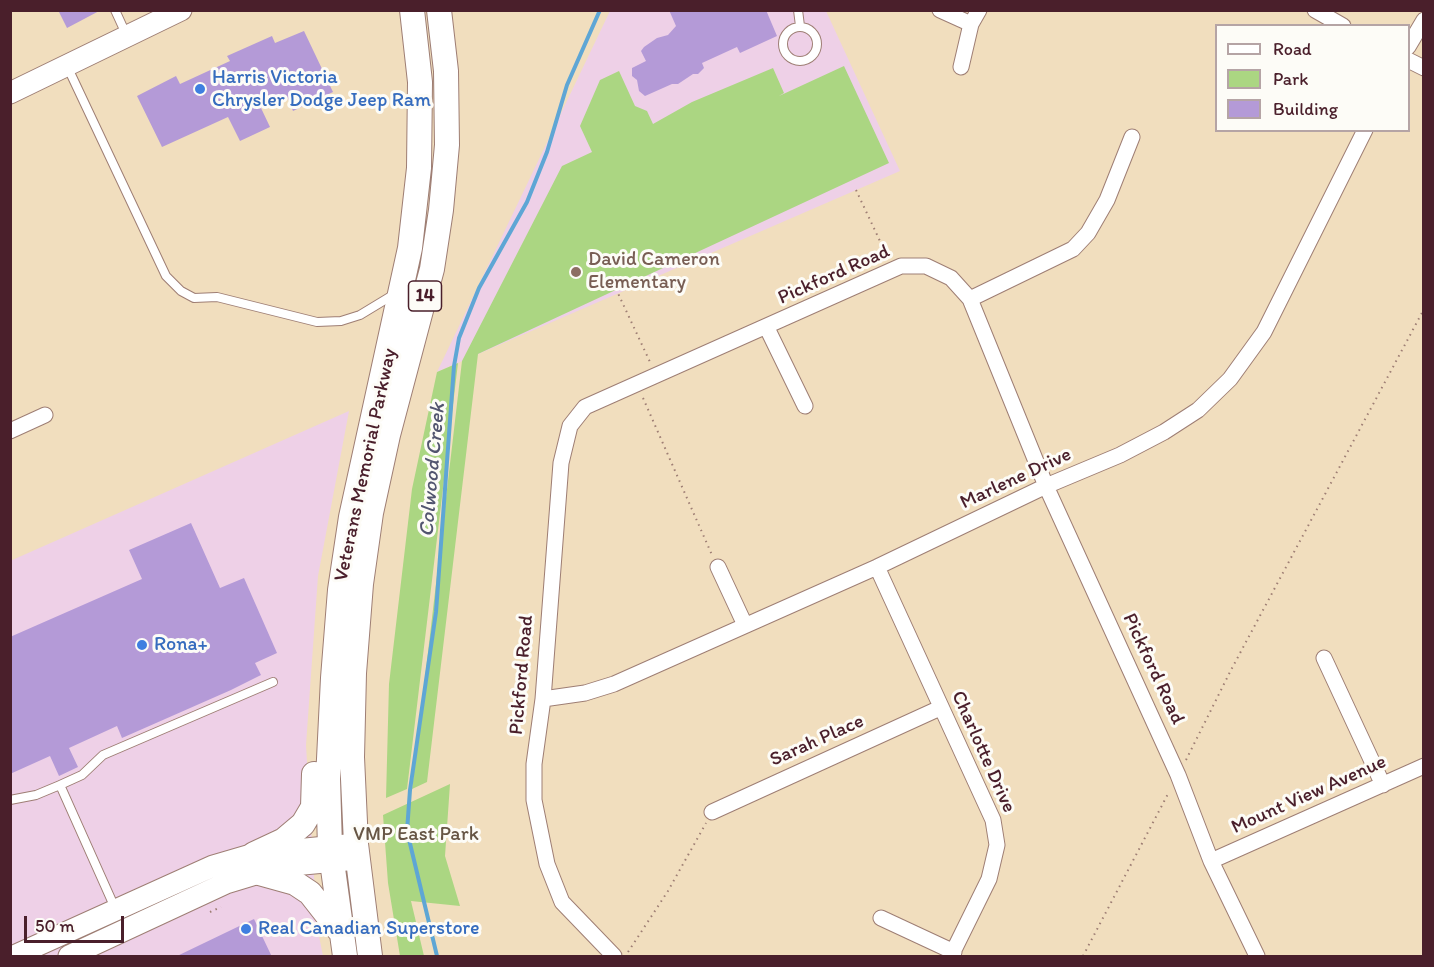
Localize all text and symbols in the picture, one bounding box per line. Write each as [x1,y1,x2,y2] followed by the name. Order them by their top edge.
[1215,24,1410,132] legend
[1273,38,1312,60] text: Road
[212,66,431,113] place label: Harris Victoria Chrysler Dodge Jeep Ram
[1273,68,1308,90] text: Park
[193,82,207,96] marker: Harris Victoria Chrysler Dodge Jeep Ram
[1273,98,1338,120] text: Building
[774,240,894,310] street label: Pickford Road
[588,248,720,295] place label: David Cameron Elementary
[569,265,583,279] marker: David Cameron Elementary
[408,281,442,311] road number: 14
[330,346,402,584] street label: Veterans Memorial Parkway
[415,402,451,538] water label: Colwood Creek
[957,443,1075,515] street label: Marlene Drive
[1117,610,1189,728] street label: Pickford Road
[505,614,539,736] street label: Pickford Road
[154,633,208,657] place label: Rona+
[135,638,149,652] marker: Rona+
[945,687,1021,817] street label: Charlotte Drive
[766,710,868,772] street label: Sarah Place
[1228,750,1390,840] street label: Mount View Avenue
[353,823,479,847] park label: VMP East Park
[27,904,128,942] scale bar
[35,915,75,937] text: 50 m
[258,917,480,941] place label: Real Canadian Superstore
[239,922,253,936] marker: Real Canadian Superstore

